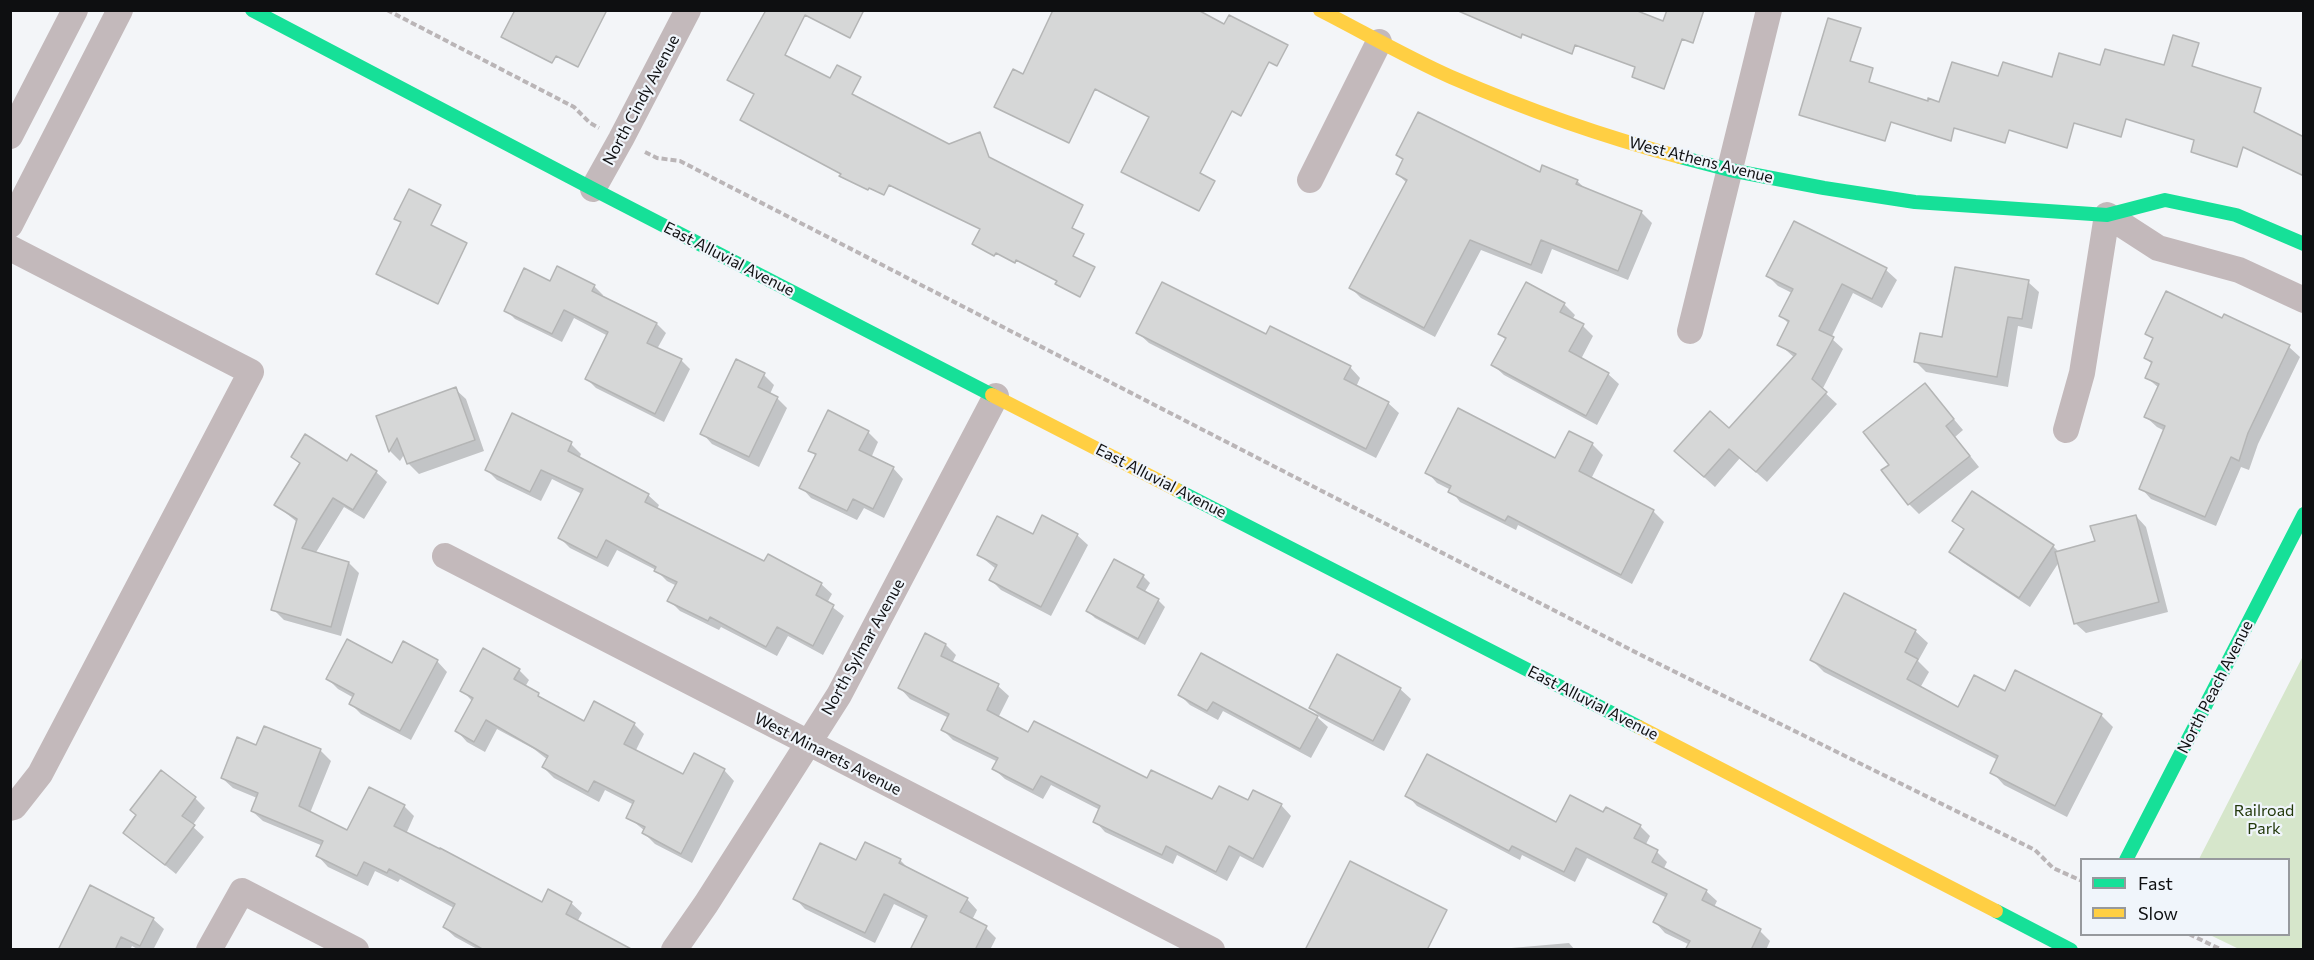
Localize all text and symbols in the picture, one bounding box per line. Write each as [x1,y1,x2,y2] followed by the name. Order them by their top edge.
[598,31,684,169] street label: North Cindy Avenue
[1627,133,1775,187] street label: West Athens Avenue
[660,218,798,300] street label: East Alluvial Avenue
[1092,440,1230,522] street label: East Alluvial Avenue
[817,575,909,719] street label: North Sylmar Avenue
[2173,617,2257,757] street label: North Peach Avenue
[1524,662,1662,744] street label: East Alluvial Avenue
[751,709,905,799] street label: West Minarets Avenue
[2234,801,2294,839] park label: Railroad Park
[2080,858,2290,936] legend
[2138,872,2173,894] text: Fast
[2138,902,2178,924] text: Slow

